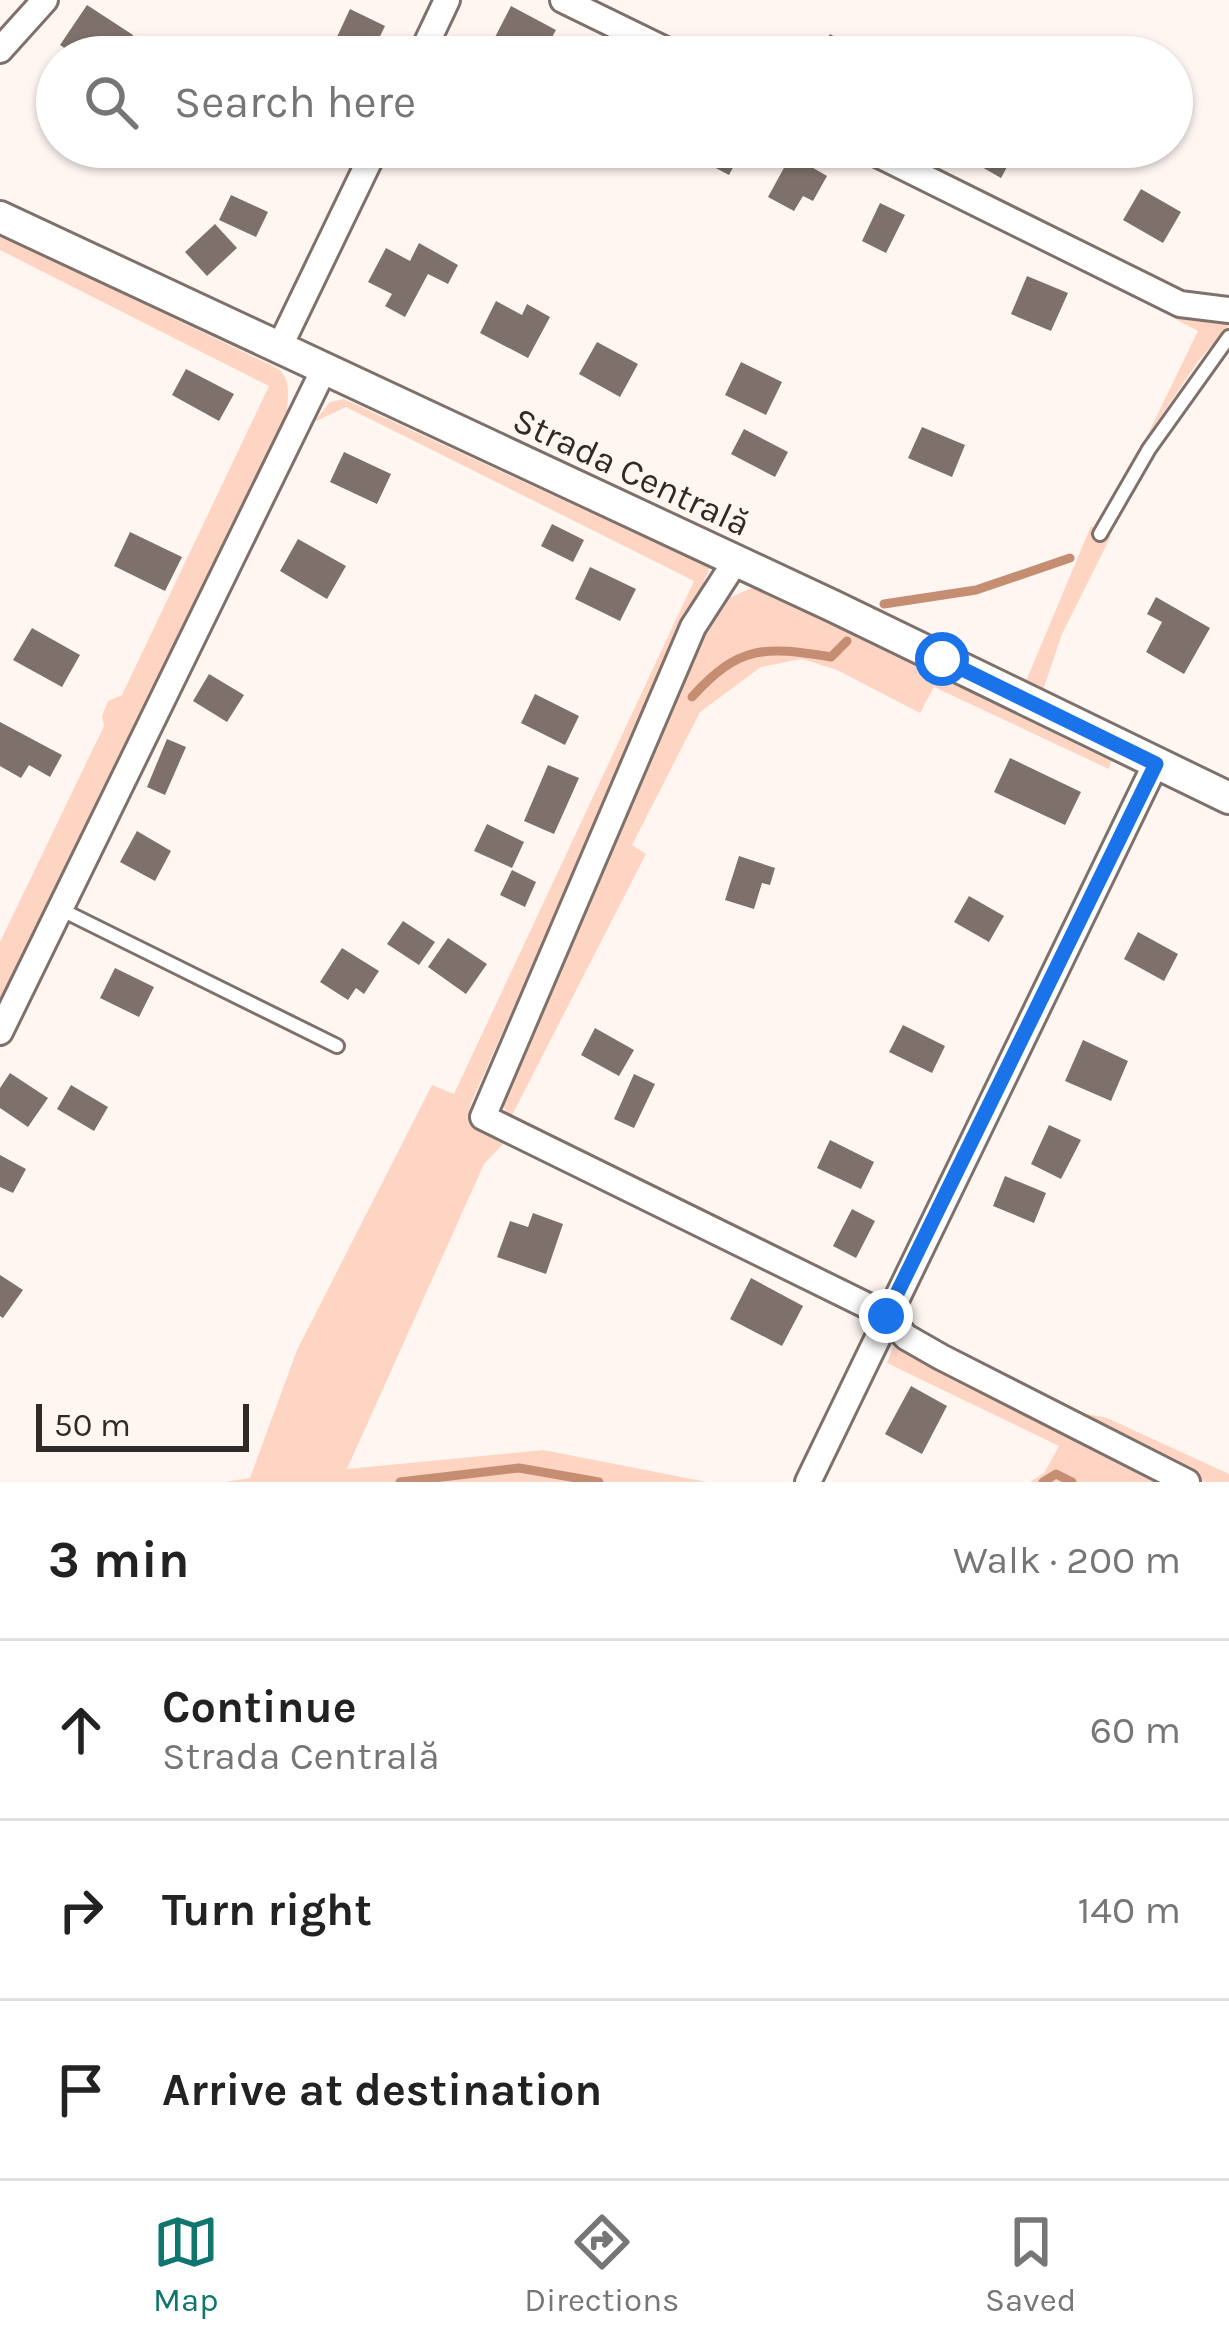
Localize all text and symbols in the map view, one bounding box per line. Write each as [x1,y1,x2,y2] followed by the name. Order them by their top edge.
[36,36,1193,168] search box
[78,69,144,135] icon: search
[174,76,416,128] text: Search here
[507,399,757,545] street label: Strada Centrală
[915,632,969,686] route start
[859,1289,913,1343] route end
[36,1398,249,1451] scale bar
[54,1406,131,1444] text: 50 m
[48,1530,190,1590] text: 3 min
[953,1537,1181,1583] text: Walk · 200 m
[162,1681,357,1733] text: Continue
[48,1697,114,1763] icon: ahead
[1090,1707,1181,1753] text: 60 m
[162,1733,440,1779] text: Strada Centrală
[48,1877,114,1943] icon: right
[162,1884,372,1936] text: Turn right
[1077,1887,1181,1933] text: 140 m
[48,2057,114,2123] icon: arrive
[162,2064,602,2116] text: Arrive at destination
[153,2209,219,2319] tab: Map
[524,2209,679,2319] tab: Directions
[985,2209,1076,2319] tab: Saved

